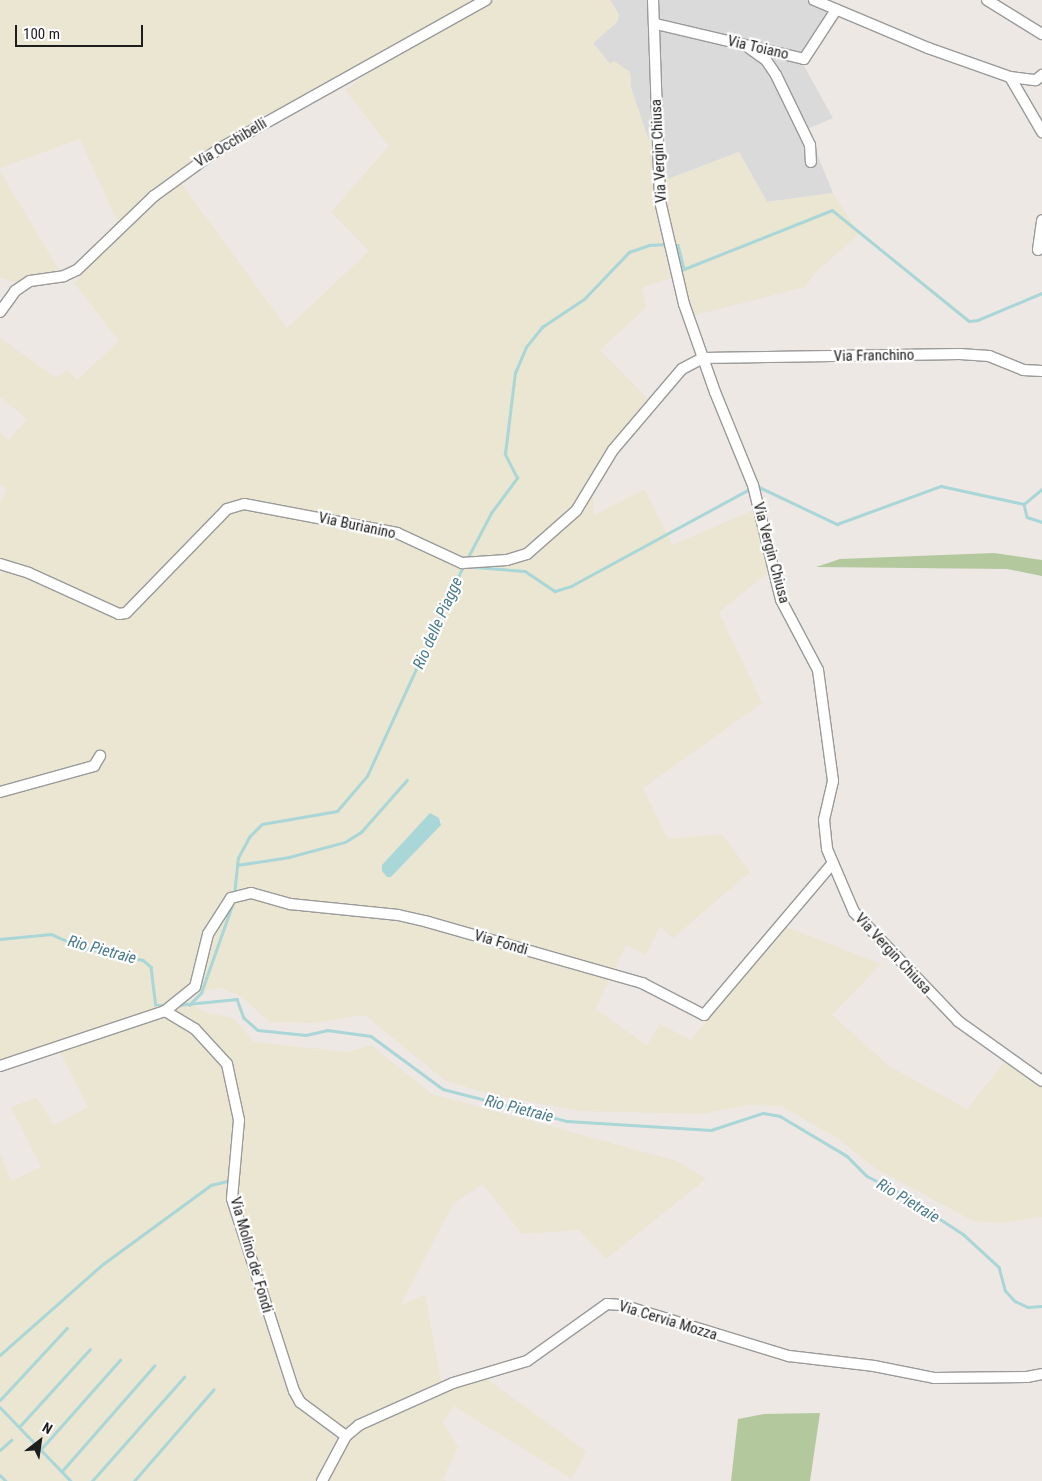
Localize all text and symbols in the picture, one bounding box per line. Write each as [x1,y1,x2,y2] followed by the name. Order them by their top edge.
[18,15,145,47] scale bar
[23,25,60,43] text: 100 m
[726,32,790,64] street label: Via Toiano
[647,99,671,203] street label: Via Vergin Chiusa
[192,114,270,172] street label: Via Occhibelli
[834,346,914,366] street label: Via Franchino
[749,500,793,606] street label: Via Vergin Chiusa
[317,509,397,543] street label: Via Burianino
[409,574,467,672] water label: Rio delle Piagge
[851,910,935,998] street label: Via Vergin Chiusa
[472,927,530,959] street label: Via Fondi
[66,932,138,968] water label: Rio Pietraie
[483,1091,555,1127] water label: Rio Pietraie
[873,1175,943,1227] water label: Rio Pietraie
[226,1195,276,1315] street label: Via Molino de' Fondi
[616,1297,720,1345] street label: Via Cervia Mozza
[15,1416,65,1466] north arrow
[40,1419,55,1437] text: N

